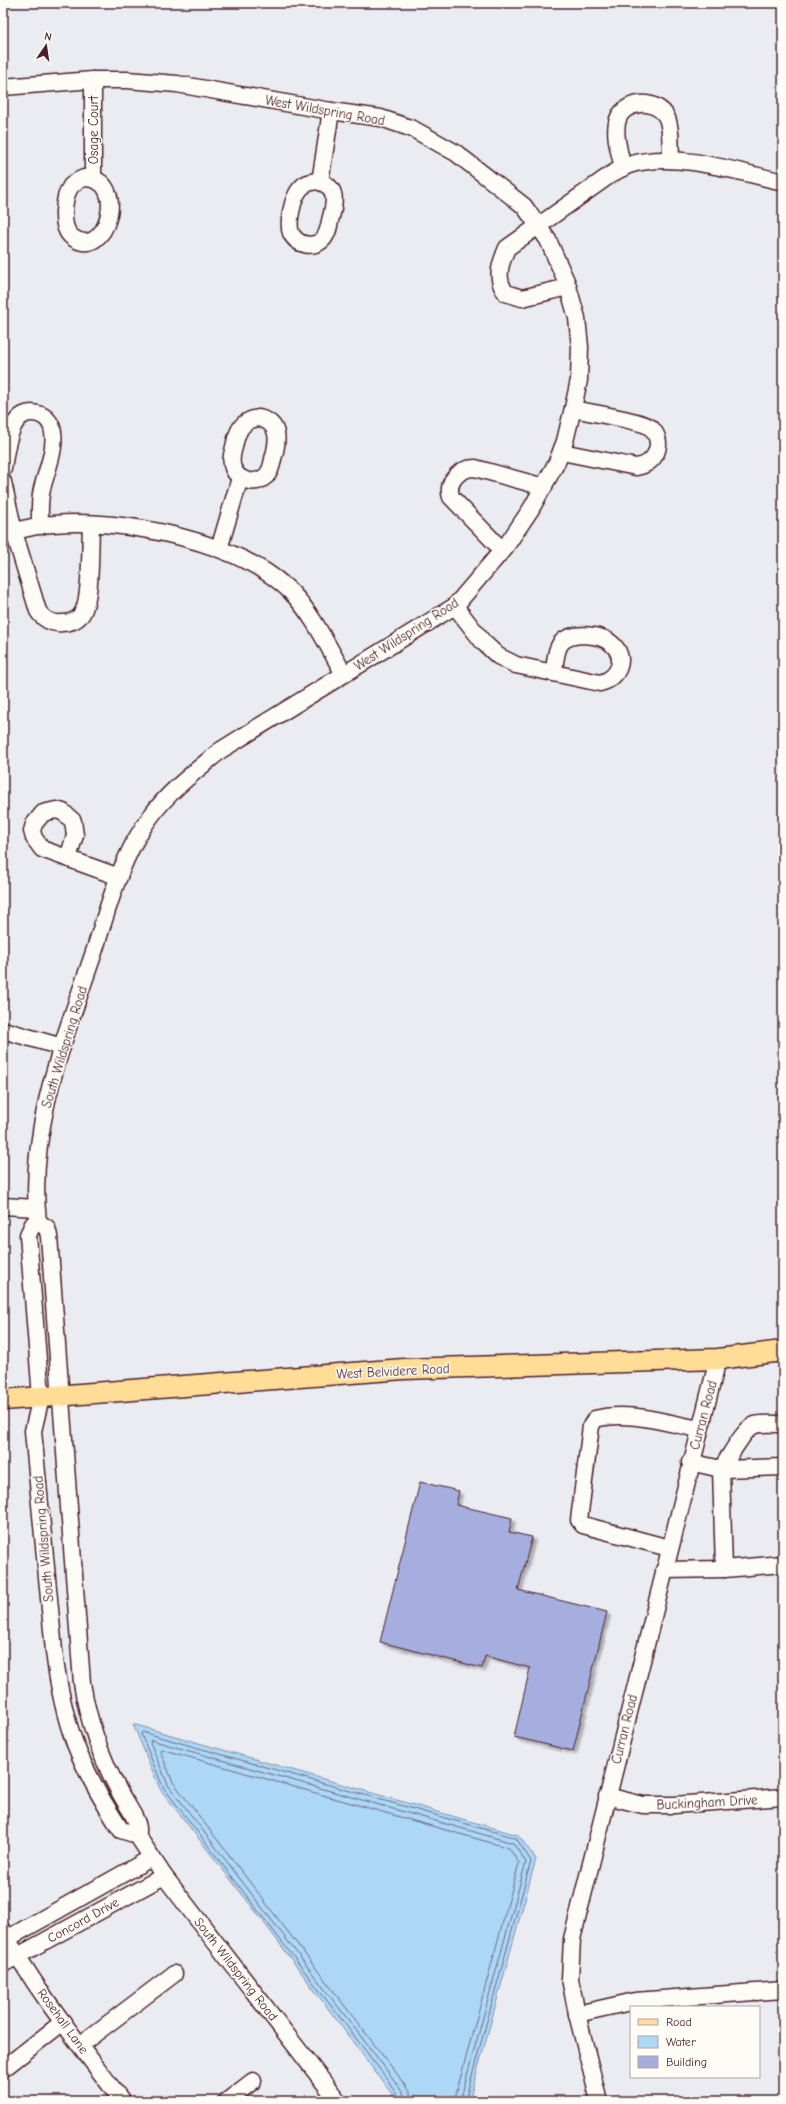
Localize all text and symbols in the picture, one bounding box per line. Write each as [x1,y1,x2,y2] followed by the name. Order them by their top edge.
[26,26,66,66] north arrow
[43,30,53,44] text: N
[264,92,386,128] street label: West Wildspring Road
[86,94,101,164] street label: Osage Court
[351,595,461,673] street label: West Wildspring Road
[38,984,90,1110] street label: South Wildspring Road
[336,1361,450,1381] street label: West Belvidere Road
[687,1379,719,1451] street label: Curran Road
[30,1475,56,1603] street label: South Wildspring Road
[608,1693,640,1765] street label: Curran Road
[656,1792,758,1812] street label: Buckingham Drive
[45,1894,122,1946] street label: Concord Drive
[191,1914,281,2024] street label: South Wildspring Road
[34,1986,92,2057] street label: Rosehall Lane
[630,2006,760,2078] legend
[666,2015,692,2029] text: Road
[666,2035,696,2049] text: Water
[666,2055,707,2069] text: Building

